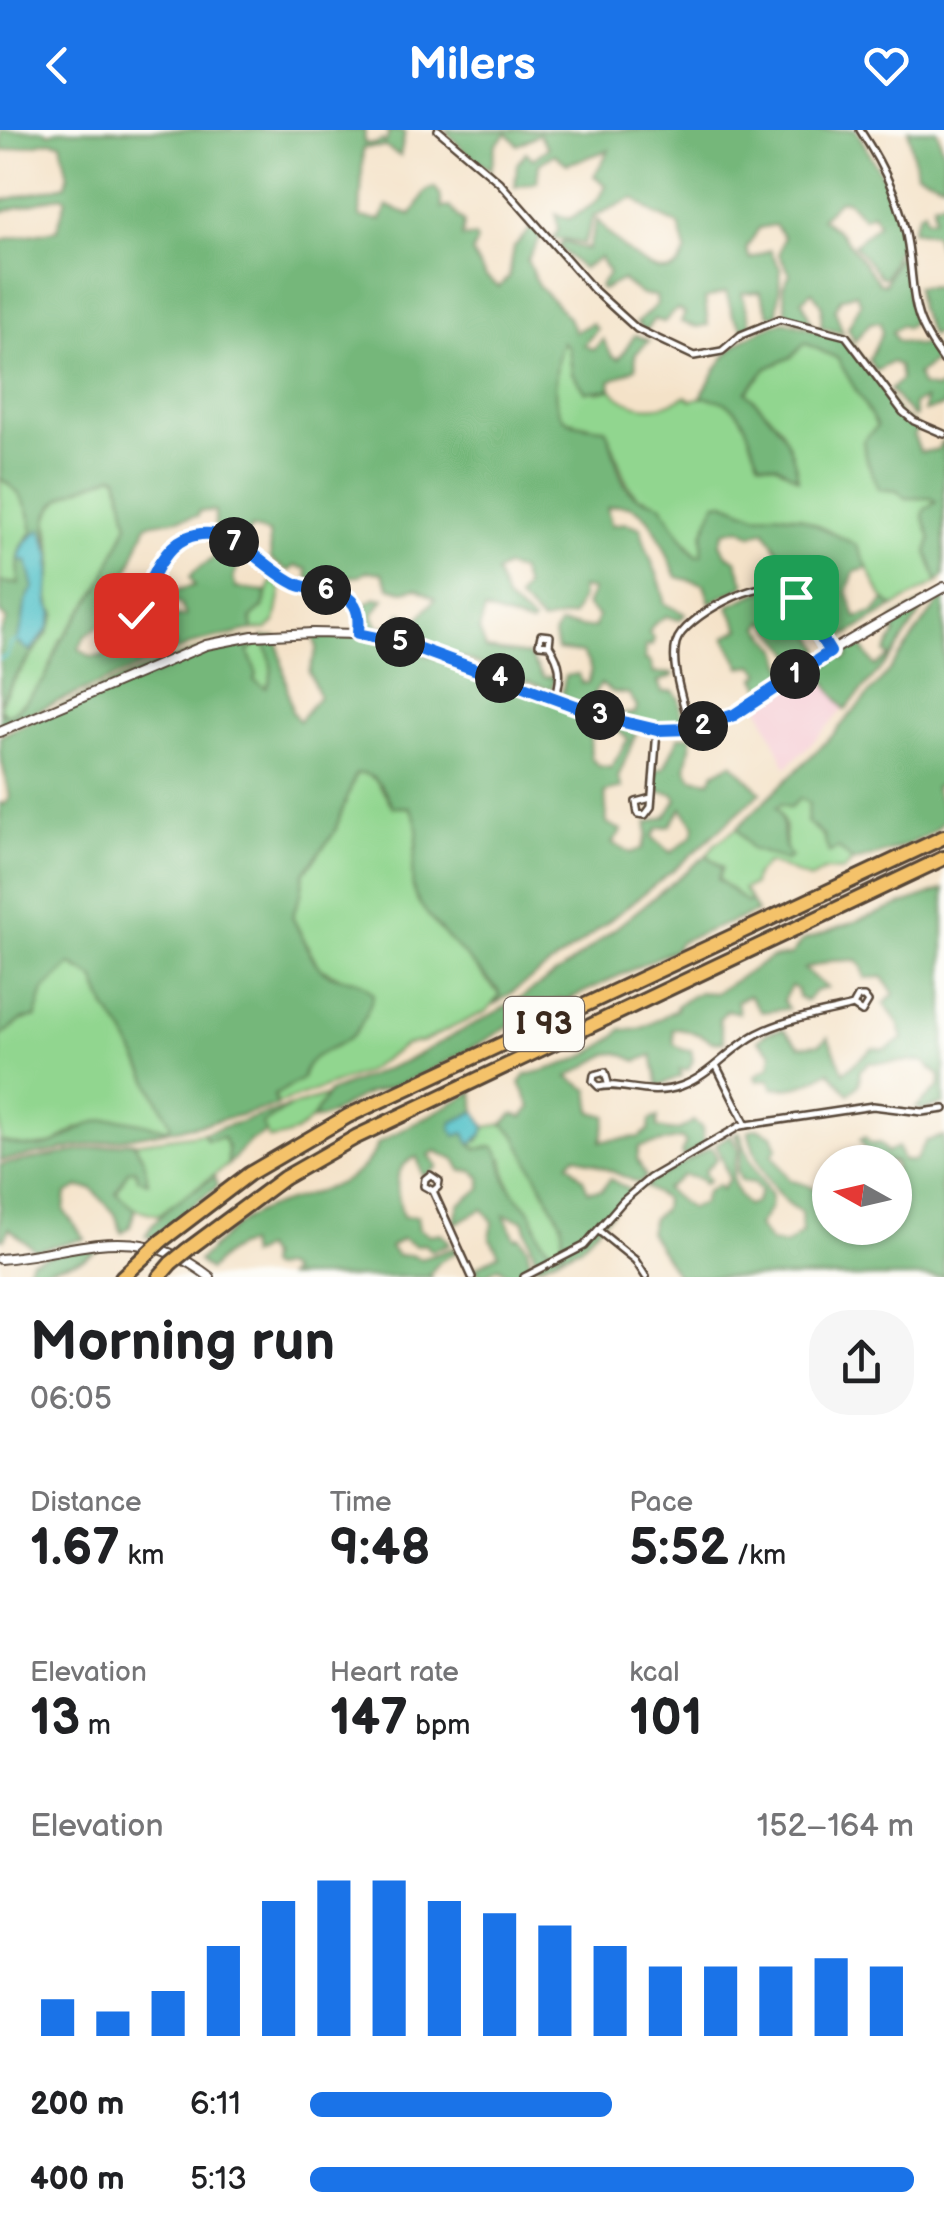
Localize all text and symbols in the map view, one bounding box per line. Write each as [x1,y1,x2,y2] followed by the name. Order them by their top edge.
[30,38,85,93] icon: back
[408,38,536,93] text: Milers
[859,38,914,93] icon: heart
[209,517,259,567] pin: 7
[226,525,242,558] text: 7
[754,555,839,640] pin
[301,565,351,615] pin: 6
[769,570,824,625] icon: arrive
[94,573,179,658] pin
[318,573,334,606] text: 6
[109,588,164,643] icon: check
[375,617,425,667] pin: 5
[392,625,408,658] text: 5
[770,649,820,699] pin: 1
[475,653,525,703] pin: 4
[789,657,801,690] text: 1
[492,661,508,694] text: 4
[575,690,625,740] pin: 3
[592,698,608,731] text: 3
[678,701,728,751] pin: 2
[695,709,711,742] text: 2
[504,997,584,1051] road number: I 93
[812,1145,912,1245] north arrow
[812,1145,912,1245] map controls
[30,1309,335,1376] text: Morning run
[809,1310,914,1415] button: share
[30,1380,112,1419] text: 06:05
[30,1486,142,1519] text: Distance
[330,1486,392,1519] text: Time
[629,1486,693,1519] text: Pace
[30,1519,120,1579] text: 1.67
[330,1519,430,1579] text: 9:48
[629,1519,729,1579] text: 5:52
[120,1539,164,1572] text: km
[729,1539,786,1572] text: /km
[30,1656,147,1689] text: Elevation
[330,1656,459,1689] text: Heart rate
[629,1656,680,1689] text: kcal
[30,1689,80,1749] text: 13
[330,1689,408,1749] text: 147
[629,1689,703,1749] text: 101
[80,1709,111,1742] text: m
[408,1709,471,1742] text: bpm
[30,1807,163,1846] text: Elevation
[757,1807,914,1846] text: 152–164 m
[30,2085,124,2124] text: 200 m
[190,2085,241,2124] text: 6:11
[30,2160,125,2199] text: 400 m
[190,2160,247,2199] text: 5:13

